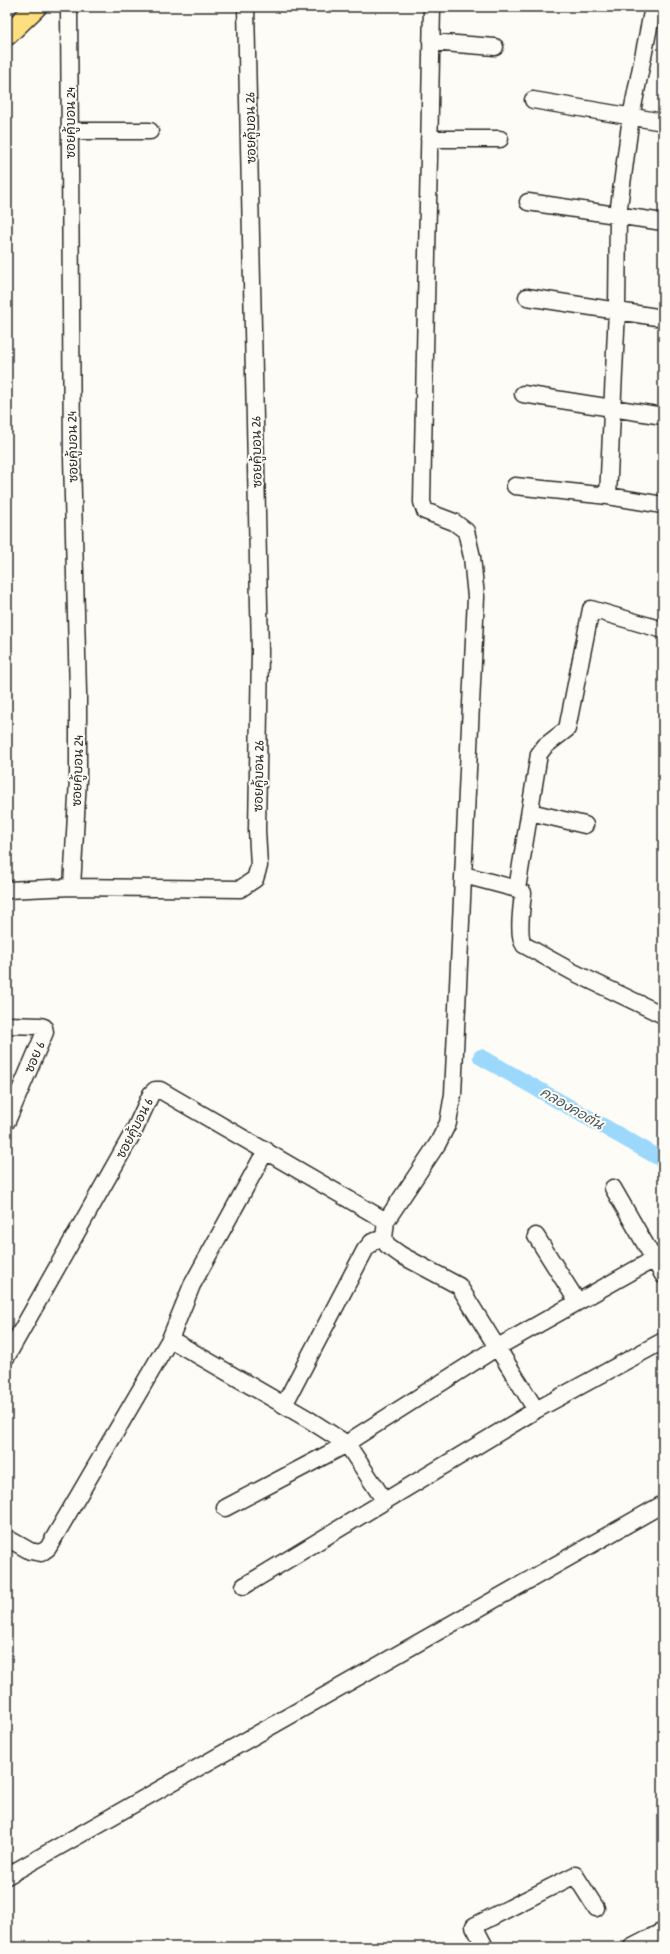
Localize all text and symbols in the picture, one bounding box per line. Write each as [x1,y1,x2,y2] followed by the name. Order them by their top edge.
[61,87,80,159] street label: ซอยคู้บอน 24
[240,92,261,164] street label: ซอยคู้บอน 26
[62,411,83,483] street label: ซอยคู้บอน 24
[246,416,267,488] street label: ซอยคู้บอน 26
[67,735,88,807] street label: ซอยคู้บอน 24
[248,740,269,812] street label: ซอยคู้บอน 26
[19,1039,49,1075] street label: ซอย 6
[537,1082,608,1134] water label: คลองคอตัน
[111,1095,158,1162] street label: ซอยคู้บอน 6

